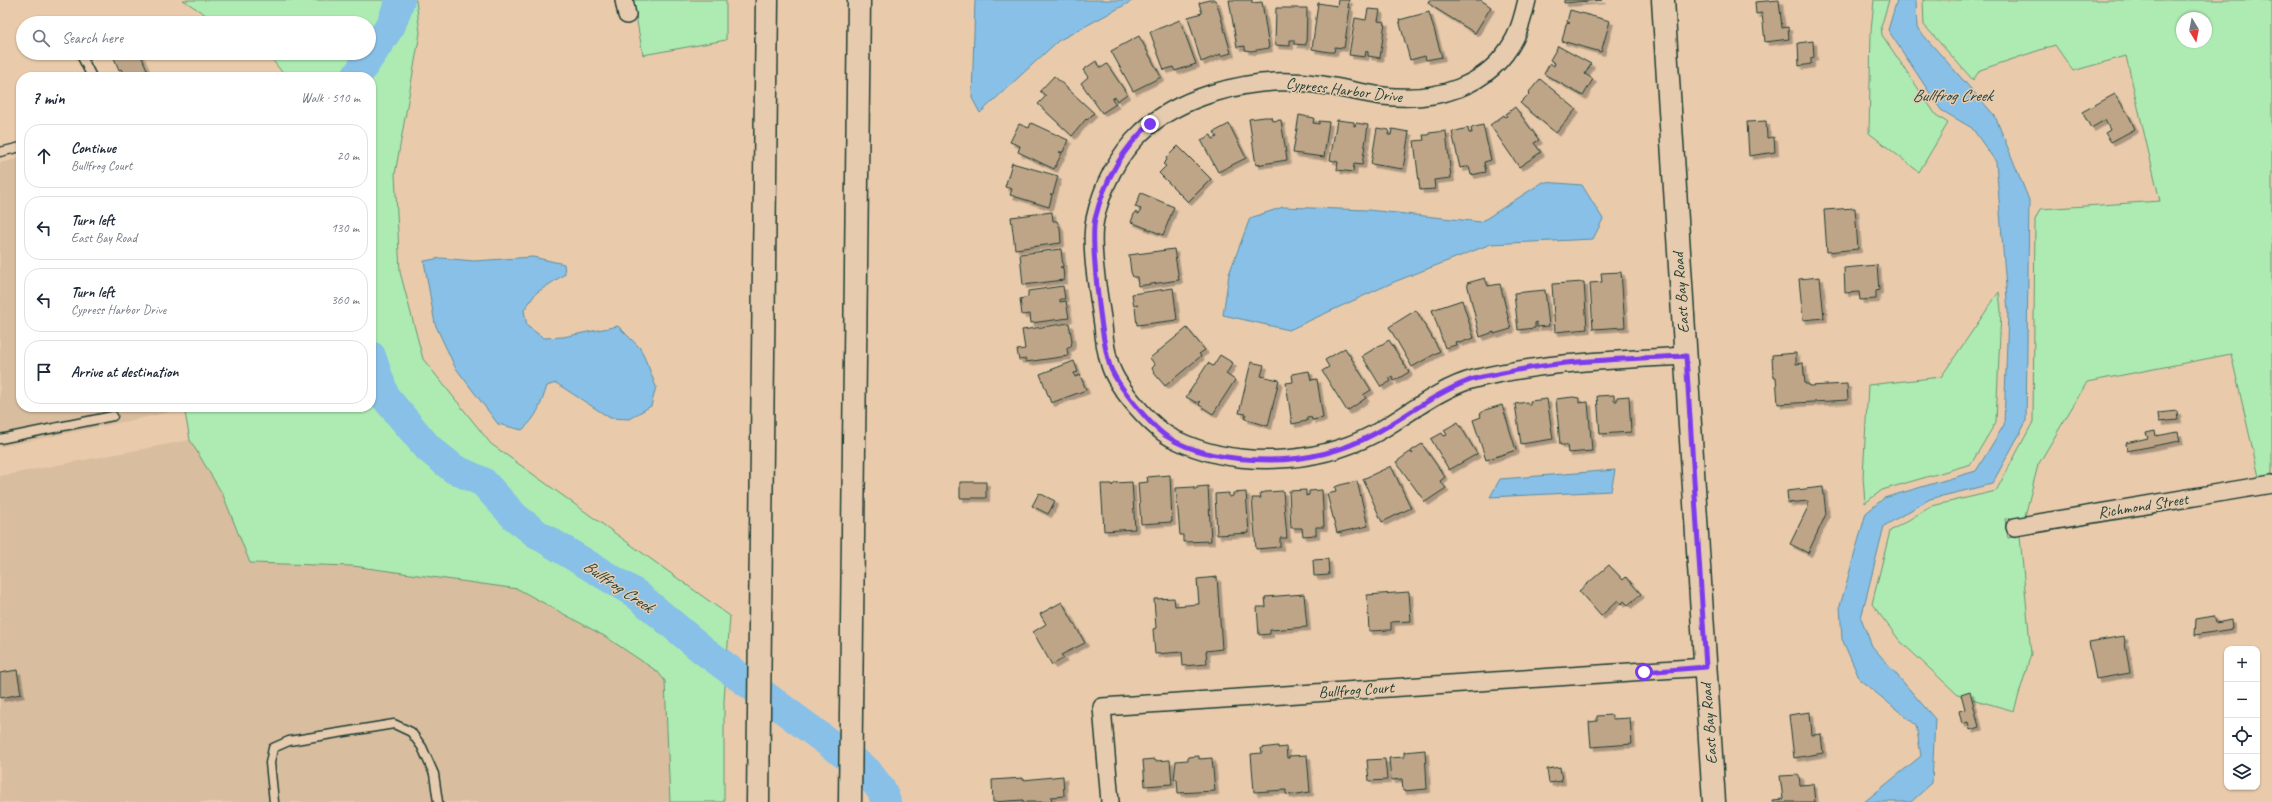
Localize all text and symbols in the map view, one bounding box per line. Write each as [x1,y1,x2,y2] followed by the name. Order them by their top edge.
[2176,12,2212,48] north arrow
[16,16,376,60] search box
[30,27,52,49] icon: search
[62,29,123,48] text: Search here
[1285,73,1405,107] street label: Cypress Harbor Drive
[1912,85,1995,106] water label: Bullfrog Creek
[32,88,65,109] text: 7 min
[301,90,360,106] text: Walk · 510 m
[1141,115,1159,133] route end
[71,139,116,158] text: Continue
[33,145,55,167] icon: ahead
[337,148,359,164] text: 20 m
[71,158,132,174] text: Bullfrog Court
[71,211,114,230] text: Turn left
[33,217,55,239] icon: left
[331,220,359,236] text: 130 m
[71,230,137,246] text: East Bay Road
[1668,249,1694,334] street label: East Bay Road
[71,283,114,302] text: Turn left
[33,289,55,311] icon: left
[331,292,359,308] text: 360 m
[71,302,166,318] text: Cypress Harbor Drive
[33,361,55,383] icon: arrive
[71,363,178,382] text: Arrive at destination
[2096,489,2191,523] street label: Richmond Street
[579,555,659,619] water label: Bullfrog Creek
[2224,646,2260,790] map controls
[2224,646,2260,682] button: +
[1635,663,1653,681] route start
[1318,677,1396,703] street label: Bullfrog Court
[1696,680,1722,765] street label: East Bay Road
[2224,682,2260,718] button: −
[2224,718,2260,754] button: locate
[2224,754,2260,790] button: layers

